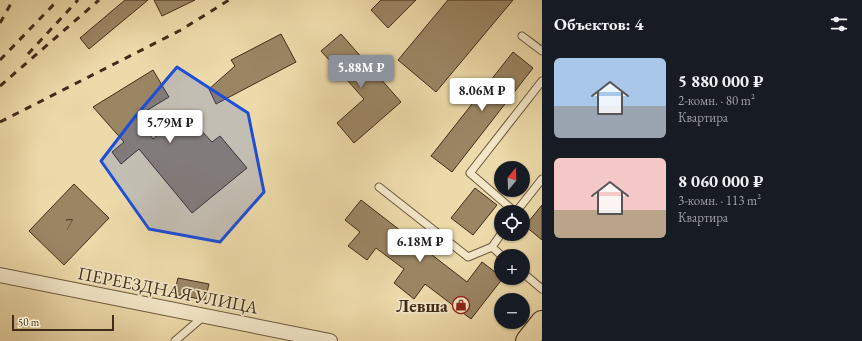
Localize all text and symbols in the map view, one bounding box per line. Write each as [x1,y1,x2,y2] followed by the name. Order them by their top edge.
[554,13,644,35] text: Объектов: 4
[828,13,850,35] icon: filters
[324,55,398,89] pin: 5.88M ₽
[338,59,384,76] text: 5.88M ₽
[678,70,764,92] text: 5 880 000 ₽
[586,74,634,122] icon: home
[445,78,519,112] pin: 8.06M ₽
[459,82,505,99] text: 8.06M ₽
[678,92,755,109] text: 2-комн. · 80 m²
[678,109,728,126] text: Квартира
[133,110,207,144] pin: 5.79M ₽
[147,114,193,131] text: 5.79M ₽
[494,161,530,197] north arrow
[494,161,530,329] map controls
[678,170,764,192] text: 8 060 000 ₽
[586,174,634,222] icon: home
[678,192,761,209] text: 3-комн. · 113 m²
[494,205,530,241] button: locate
[678,209,728,226] text: Квартира
[65,214,73,235] house number: 7
[383,229,457,263] pin: 6.18M ₽
[397,233,443,250] text: 6.18M ₽
[494,249,530,285] button: +
[76,261,261,319] street label: ПЕРЕЕЗДНАЯ УЛИЦА
[494,293,530,329] button: −
[396,294,448,317] place label: Левша
[451,295,471,315] shop icon: Левша
[12,313,114,332] scale bar
[18,315,39,329] text: 50 m

